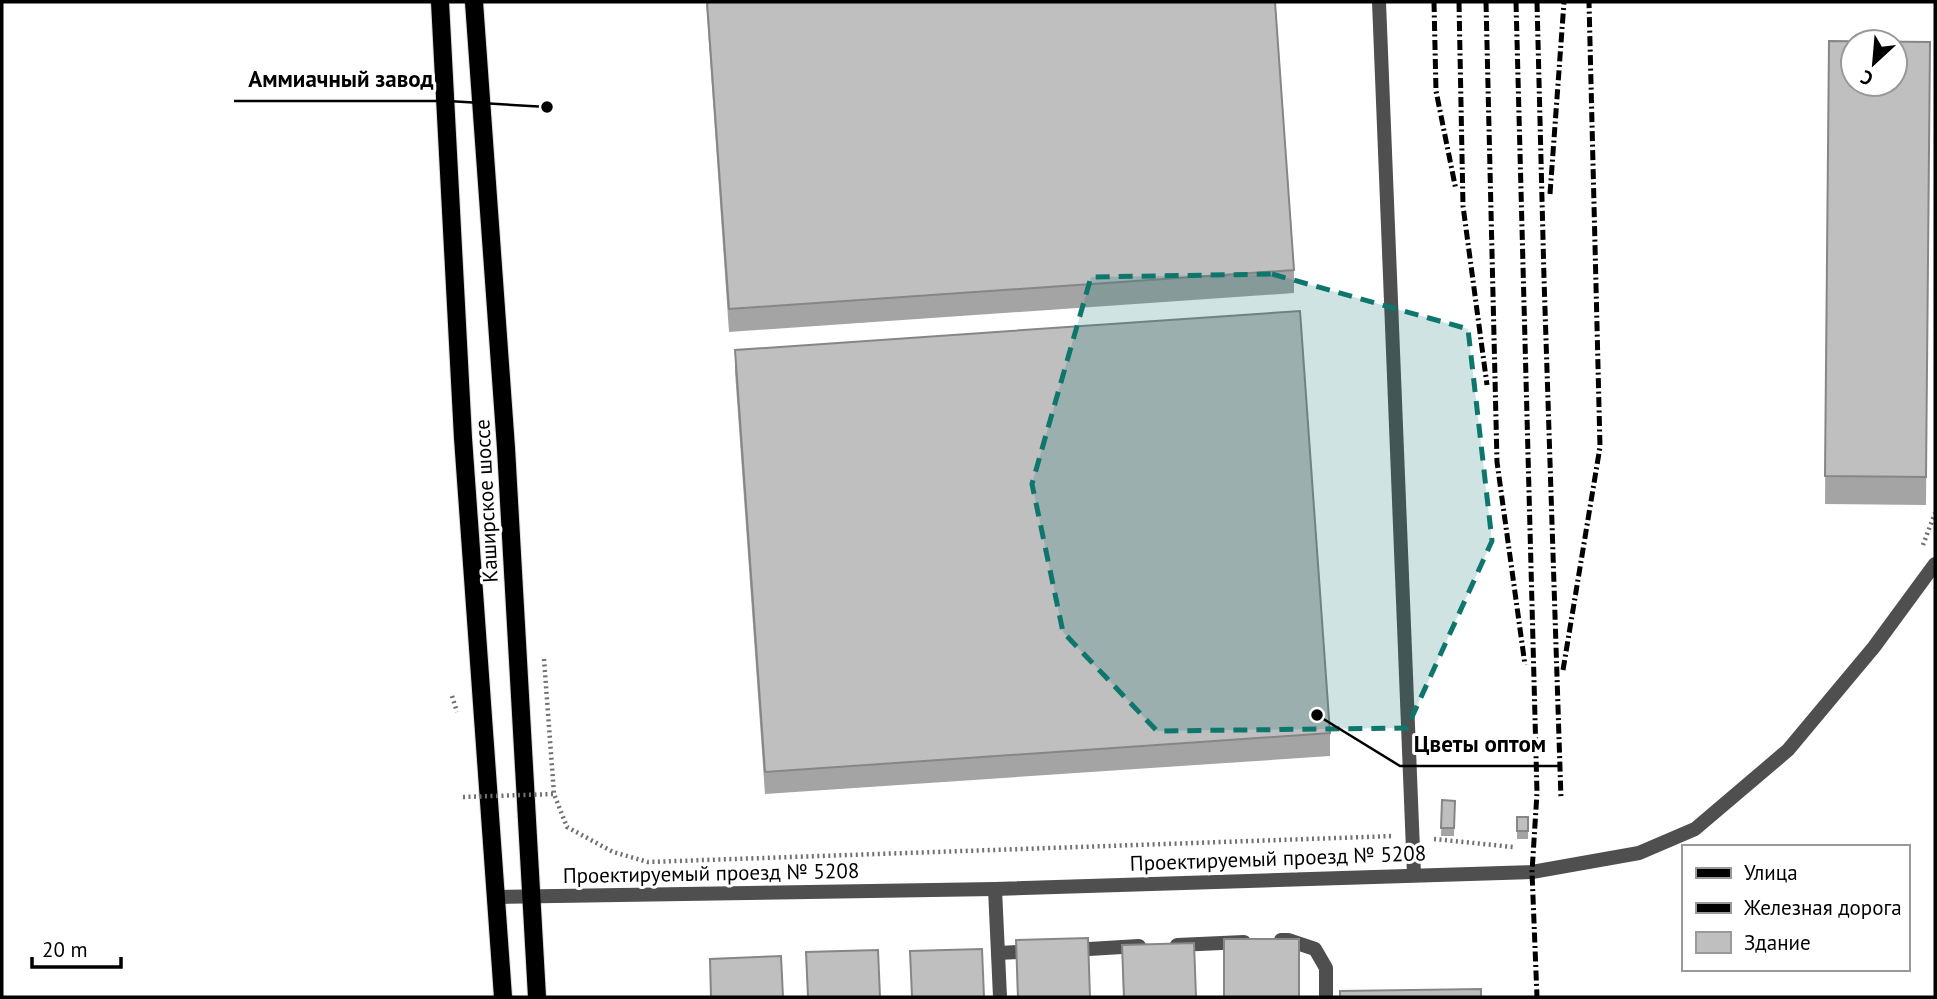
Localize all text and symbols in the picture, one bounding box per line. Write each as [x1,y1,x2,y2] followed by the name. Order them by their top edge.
[1839,28,1909,98] north arrow
[234,57,448,101] callout: Аммиачный завод
[248,64,434,93] text: Аммиачный завод
[1856,65,1877,91] text: С
[468,419,504,583] street label: Каширское шоссе
[1400,722,1560,766] callout: Цветы оптом
[1414,729,1546,758] text: Цветы оптом
[1129,839,1427,877] street label: Проектируемый проезд № 5208
[1682,845,1909,971] legend
[563,857,859,889] street label: Проектируемый проезд № 5208
[1744,859,1798,886] text: Улица
[1743,894,1902,921] text: Железная дорога
[32,926,121,970] scale bar
[1744,929,1811,956] text: Здание
[42,936,88,963] text: 20 m

